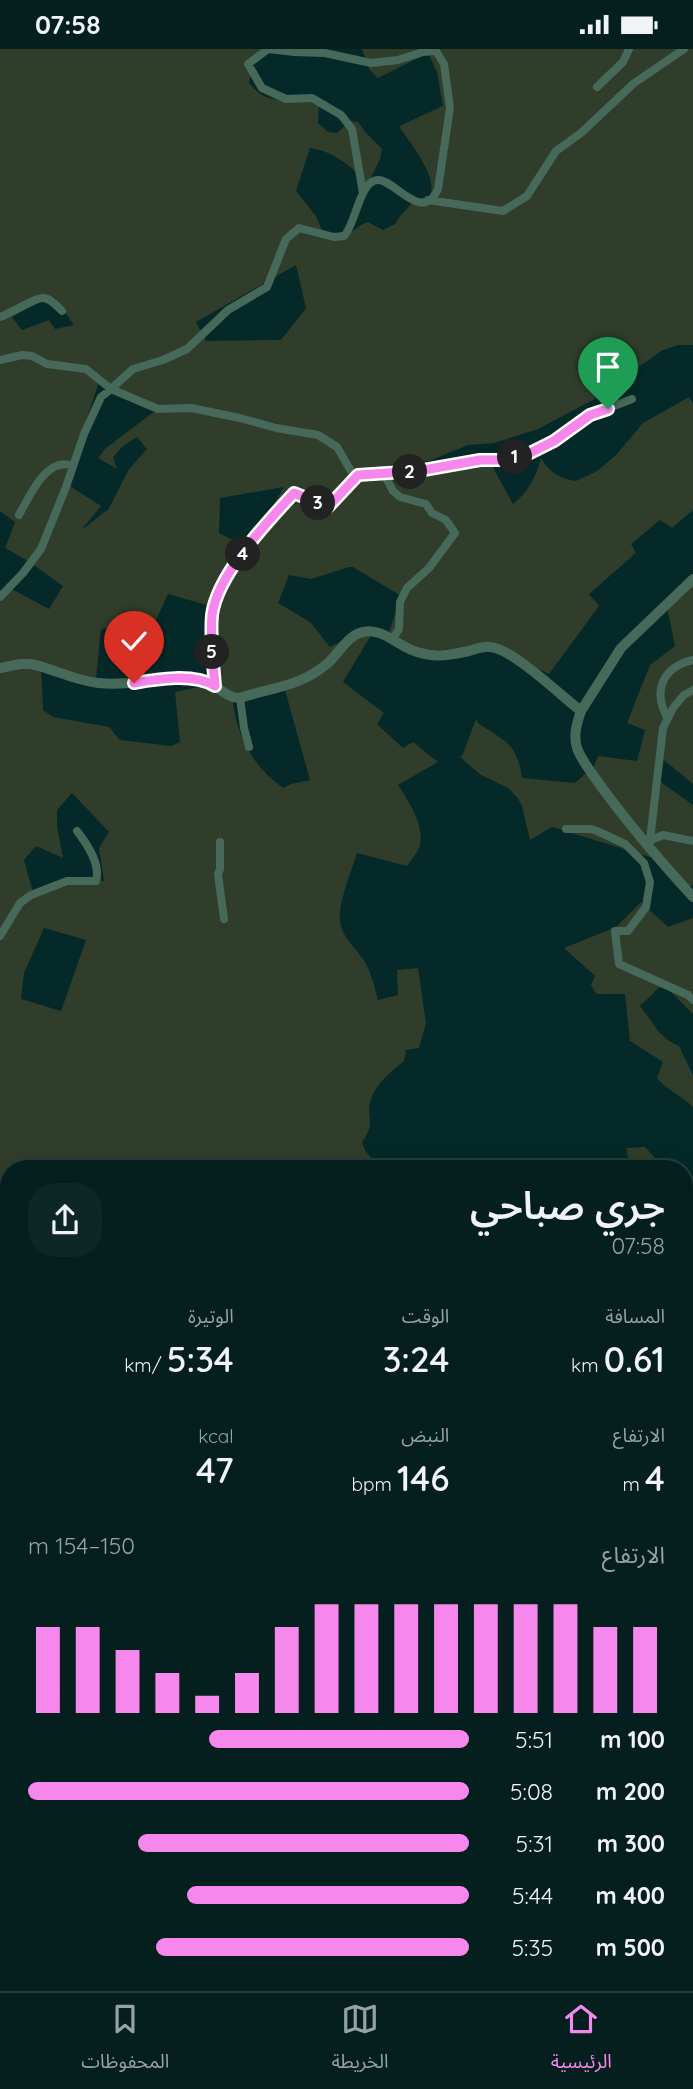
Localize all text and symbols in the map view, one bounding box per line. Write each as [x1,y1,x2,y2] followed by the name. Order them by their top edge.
[35,8,101,41] text: 07:58
[578,337,638,409] pin
[589,348,627,386] icon: arrive
[498,439,532,475] pin: 1
[511,444,518,468] text: 1
[392,455,428,489] pin: 2
[404,459,415,483] text: 2
[300,485,336,521] pin: 3
[312,490,323,514] text: 3
[226,537,260,571] pin: 4
[237,541,248,565] text: 4
[104,611,164,683] pin
[115,622,153,660] icon: check
[194,635,230,669] pin: 5
[206,639,217,663] text: 5
[470,1181,665,1229] text: جري صباحي
[28,1183,102,1257] button: share
[612,1231,665,1260] text: 07:58
[188,1304,234,1328] text: الوتيرة
[402,1304,449,1328] text: الوقت
[605,1304,665,1328] text: المسافة
[167,1337,234,1381] text: 5:34
[383,1337,449,1381] text: 3:24
[604,1337,665,1381] text: 0.61
[124,1353,167,1377] text: /km
[571,1353,604,1377] text: km
[401,1423,449,1447] text: النبض
[613,1423,665,1447] text: الارتفاع
[198,1424,234,1448] text: kcal
[196,1448,234,1492] text: 47
[397,1456,449,1500] text: 146
[645,1456,665,1500] text: 4
[352,1472,397,1496] text: bpm
[623,1472,645,1496] text: m
[28,1531,135,1560] text: 150–154 m
[602,1540,665,1569] text: الارتفاع
[515,1725,553,1754] text: 5:51
[600,1725,665,1754] text: 100 m
[510,1777,553,1806] text: 5:08
[596,1777,665,1806] text: 200 m
[516,1829,553,1858] text: 5:31
[597,1829,665,1858] text: 300 m
[512,1881,553,1910] text: 5:44
[596,1881,665,1910] text: 400 m
[512,1933,553,1962] text: 5:35
[596,1933,665,1962] text: 500 m
[81,2000,169,2082] tab: المحفوظات
[332,2000,389,2082] tab: الخريطة
[551,2000,612,2082] tab: الرئيسية

